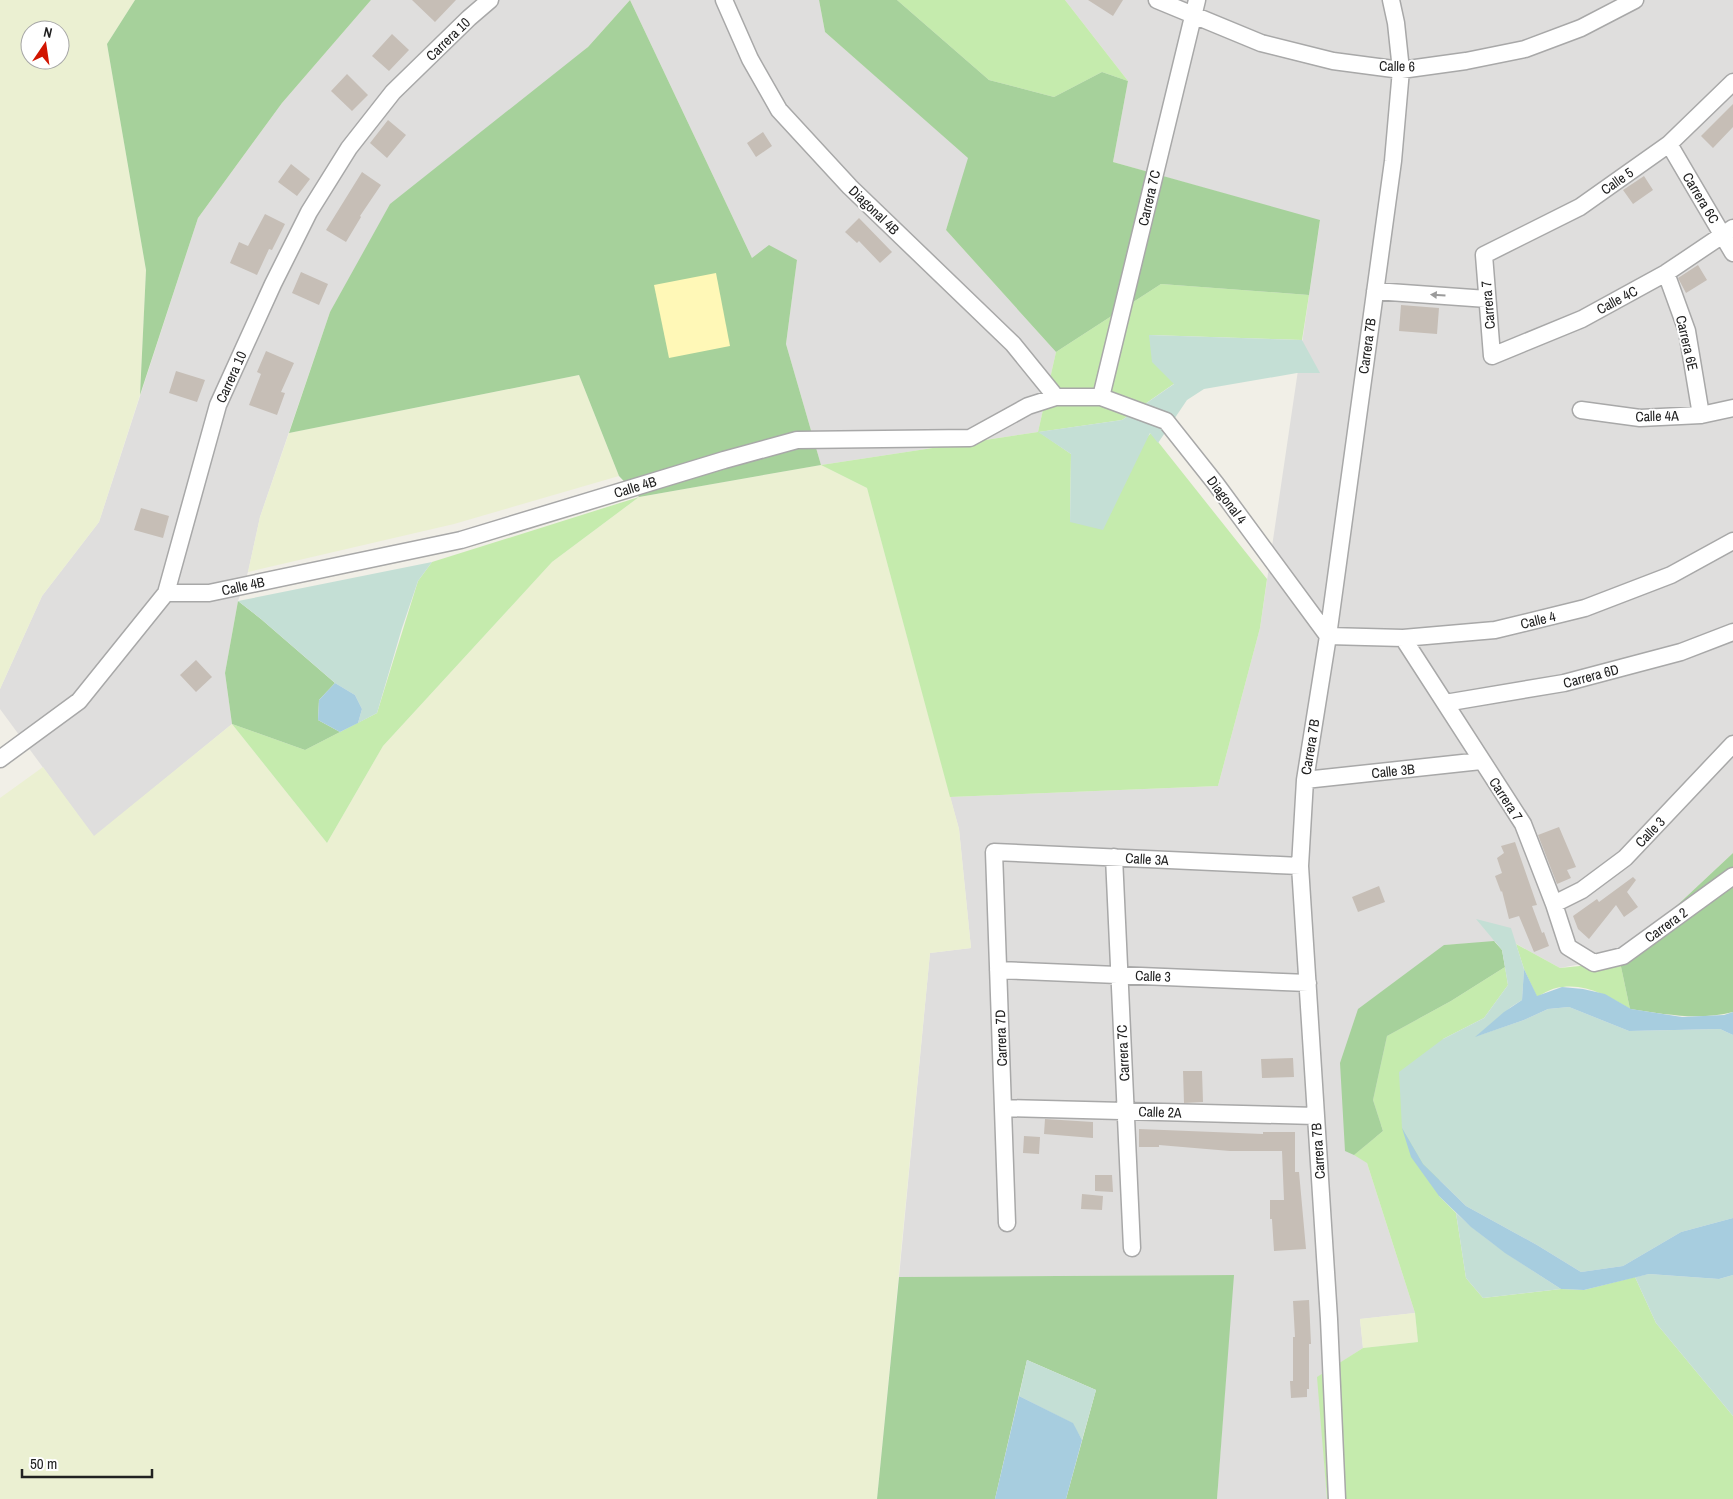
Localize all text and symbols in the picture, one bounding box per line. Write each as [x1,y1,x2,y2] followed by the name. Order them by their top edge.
[422,13,474,65] street label: Carrera 10
[20,20,70,70] north arrow
[42,23,54,42] text: N
[1379,57,1415,75] street label: Calle 6
[1597,163,1637,199] street label: Calle 5
[1134,168,1164,228] street label: Carrera 7C
[1679,169,1723,227] street label: Carrera 6C
[845,182,903,239] street label: Diagonal 4B
[1477,280,1499,330] street label: Carrera 7
[1593,282,1641,318] street label: Calle 4C
[1430,291,1446,299] one-way arrow
[1672,314,1702,372] street label: Carrera 6E
[1354,317,1380,375] street label: Carrera 7B
[212,348,250,406] street label: Carrera 10
[1635,407,1679,425] street label: Calle 4A
[612,472,659,502] street label: Calle 4B
[1203,472,1251,528] street label: Diagonal 4
[220,573,266,599] street label: Calle 4B
[1519,607,1558,633] street label: Calle 4
[1561,660,1621,692] street label: Carrera 6D
[1297,718,1323,776] street label: Carrera 7B
[1370,760,1416,782] street label: Calle 3B
[1485,774,1527,824] street label: Carrera 7
[1631,813,1669,851] street label: Calle 3
[1125,849,1169,869] street label: Calle 3A
[1641,903,1691,947] street label: Carrera 2
[1135,966,1171,986] street label: Calle 3
[991,1009,1011,1067] street label: Carrera 7D
[1113,1024,1133,1082] street label: Carrera 7C
[1138,1102,1182,1122] street label: Calle 2A
[1307,1122,1329,1180] street label: Carrera 7B
[22,1446,152,1478] scale bar
[30,1453,57,1474] text: 50 m

